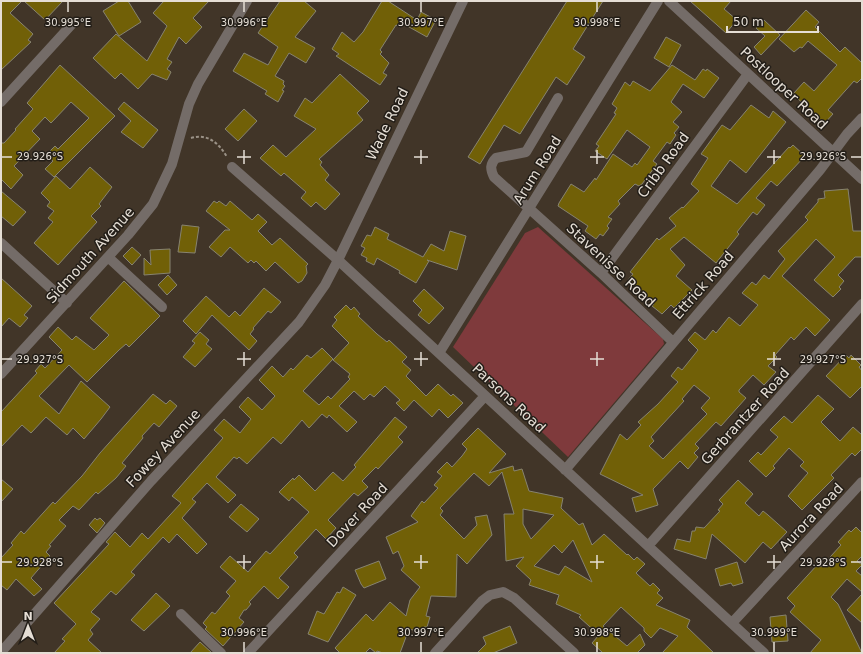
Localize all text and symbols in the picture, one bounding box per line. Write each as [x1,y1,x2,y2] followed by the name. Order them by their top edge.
[727,8,818,34] scale bar
[733,15,764,29] text: 50 m
[45,17,91,28] text: 30.995°E
[221,17,267,28] text: 30.996°E
[398,17,444,28] text: 30.997°E
[574,17,620,28] text: 30.998°E
[737,44,831,132] street label: Postlooper Road
[363,85,411,163] street label: Wade Road
[634,129,692,201] street label: Cribb Road
[510,133,564,207] street label: Arum Road
[17,151,63,162] text: 29.926°S
[800,151,846,162] text: 29.926°S
[43,204,137,306] street label: Sidmouth Avenue
[563,220,659,310] street label: Stavenisse Road
[669,248,737,322] street label: Ettrick Road
[17,354,63,365] text: 29.927°S
[800,354,846,365] text: 29.927°S
[469,360,549,436] street label: Parsons Road
[698,365,792,467] street label: Gerbrantzer Road
[123,406,203,490] street label: Fowey Avenue
[323,480,391,550] street label: Dover Road
[776,480,846,554] street label: Aurora Road
[17,557,63,568] text: 29.928°S
[800,557,846,568] text: 29.928°S
[8,606,48,646] north arrow
[23,610,33,623] text: N
[221,627,267,638] text: 30.996°E
[398,627,444,638] text: 30.997°E
[574,627,620,638] text: 30.998°E
[751,627,797,638] text: 30.999°E

